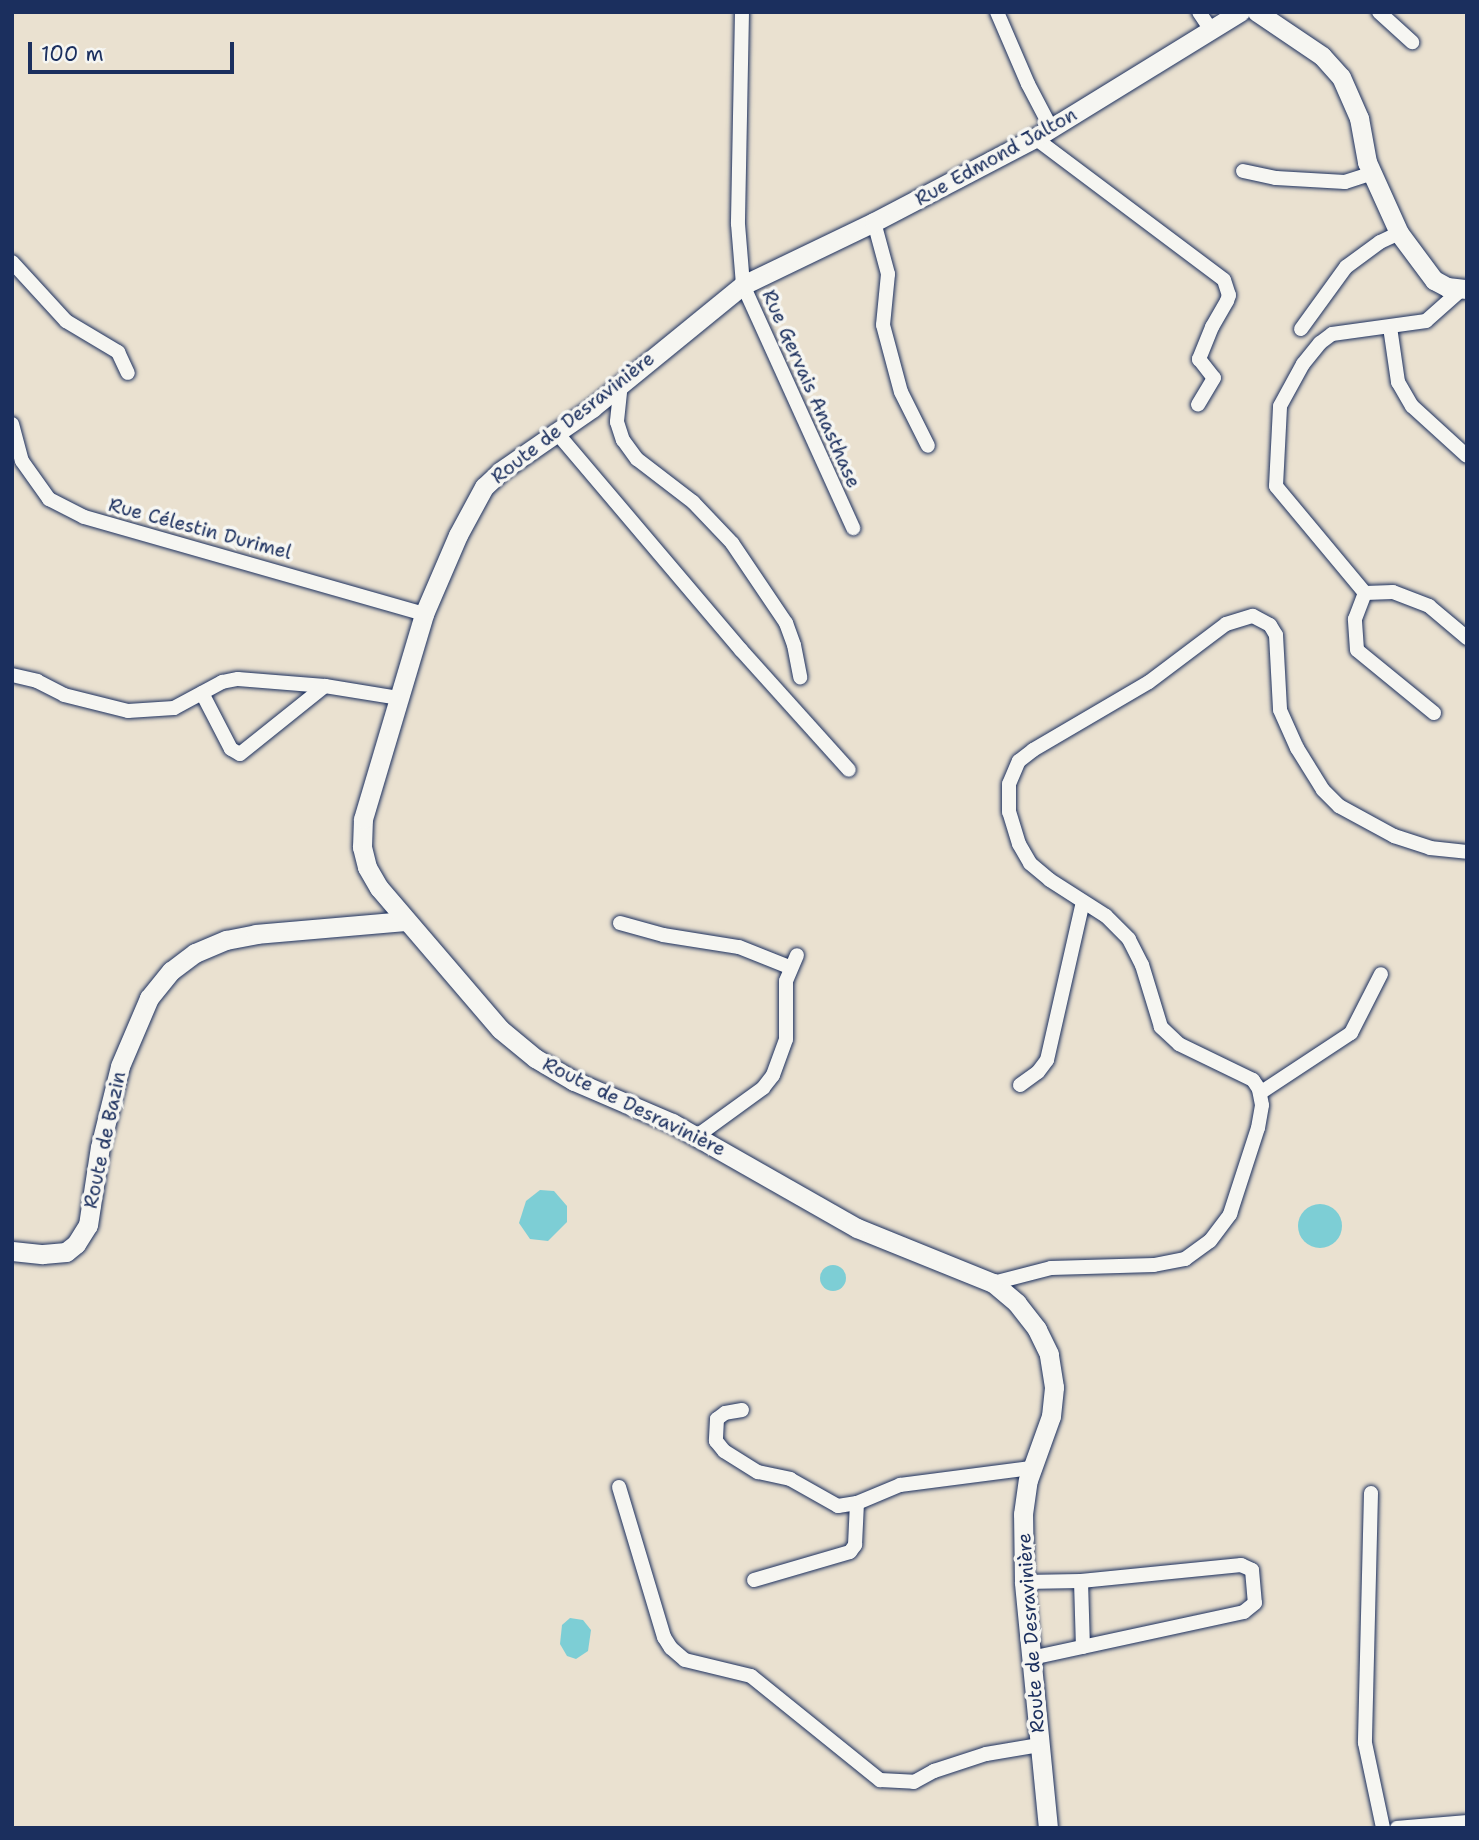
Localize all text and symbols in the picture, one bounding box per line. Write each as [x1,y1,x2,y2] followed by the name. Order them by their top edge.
[32,28,238,72] scale bar
[41,40,104,68] text: 100 m
[911,103,1081,211] street label: Rue Edmond Jalton
[757,287,865,491] street label: Rue Gervais Anasthase
[487,347,659,489] street label: Route de Desravinière
[106,494,294,564] street label: Rue Célestin Durimel
[539,1053,729,1161] street label: Route de Desravinière
[79,1069,131,1211] street label: Route de Bazin
[1013,1532,1049,1734] street label: Route de Desravinière

